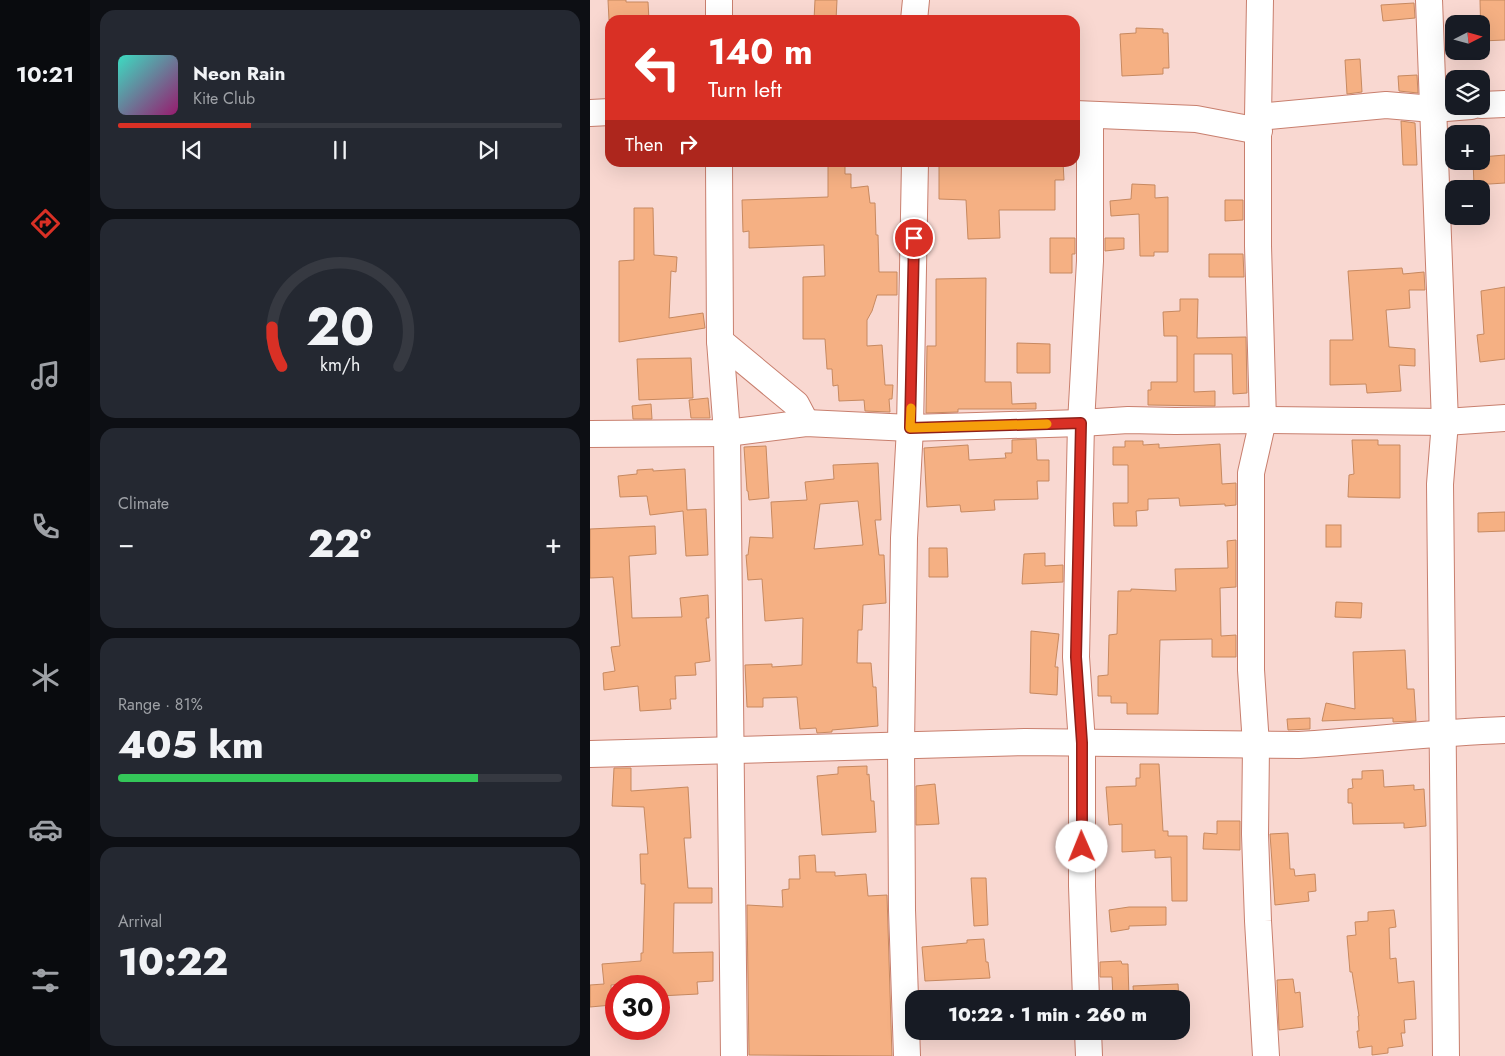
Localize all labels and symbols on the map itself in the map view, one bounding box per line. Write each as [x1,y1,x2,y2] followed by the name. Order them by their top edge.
[1445,15,1490,60] north arrow
[893,217,935,259] pin
[1055,820,1107,872] position arrow
[605,975,670,1040] speed limit sign: 30

